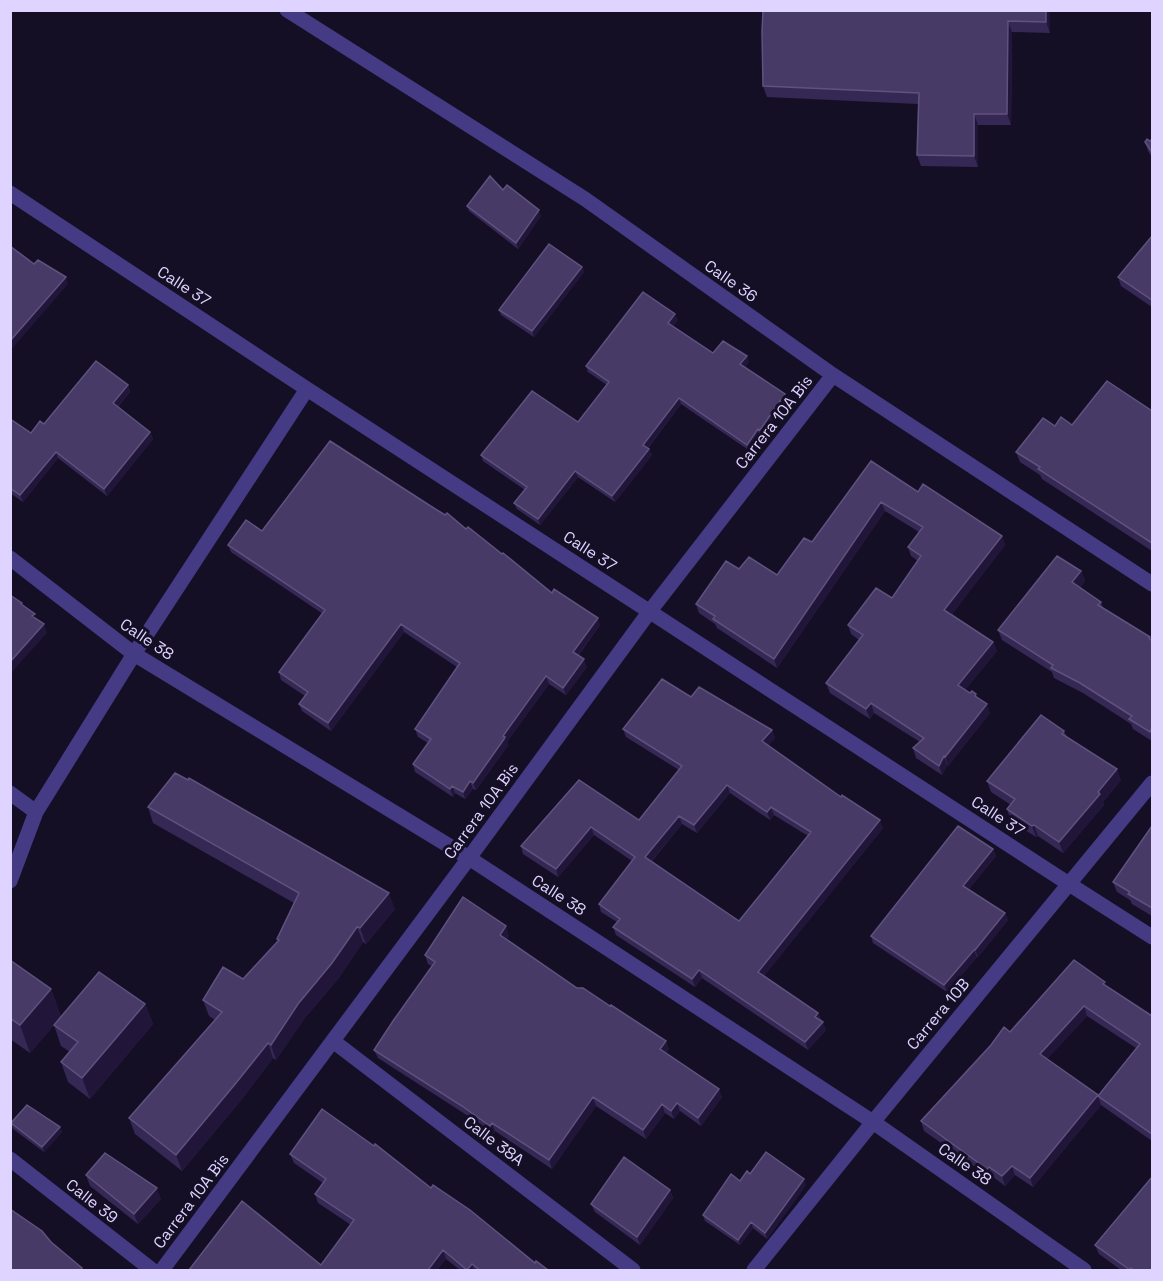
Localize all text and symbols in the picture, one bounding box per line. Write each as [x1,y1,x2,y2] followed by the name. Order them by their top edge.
[700,255,762,307] street label: Calle 36
[153,261,215,311] street label: Calle 37
[731,371,817,473] street label: Carrera 10A Bis
[559,526,621,576] street label: Calle 37
[116,613,178,665] street label: Calle 38
[439,759,523,863] street label: Carrera 10A Bis
[967,791,1029,841] street label: Calle 37
[528,870,590,920] street label: Calle 38
[902,974,974,1054] street label: Carrera 10B
[459,1111,529,1171] street label: Calle 38A
[934,1138,996,1190] street label: Calle 38
[148,1149,234,1253] street label: Carrera 10A Bis
[62,1174,122,1228] street label: Calle 39

